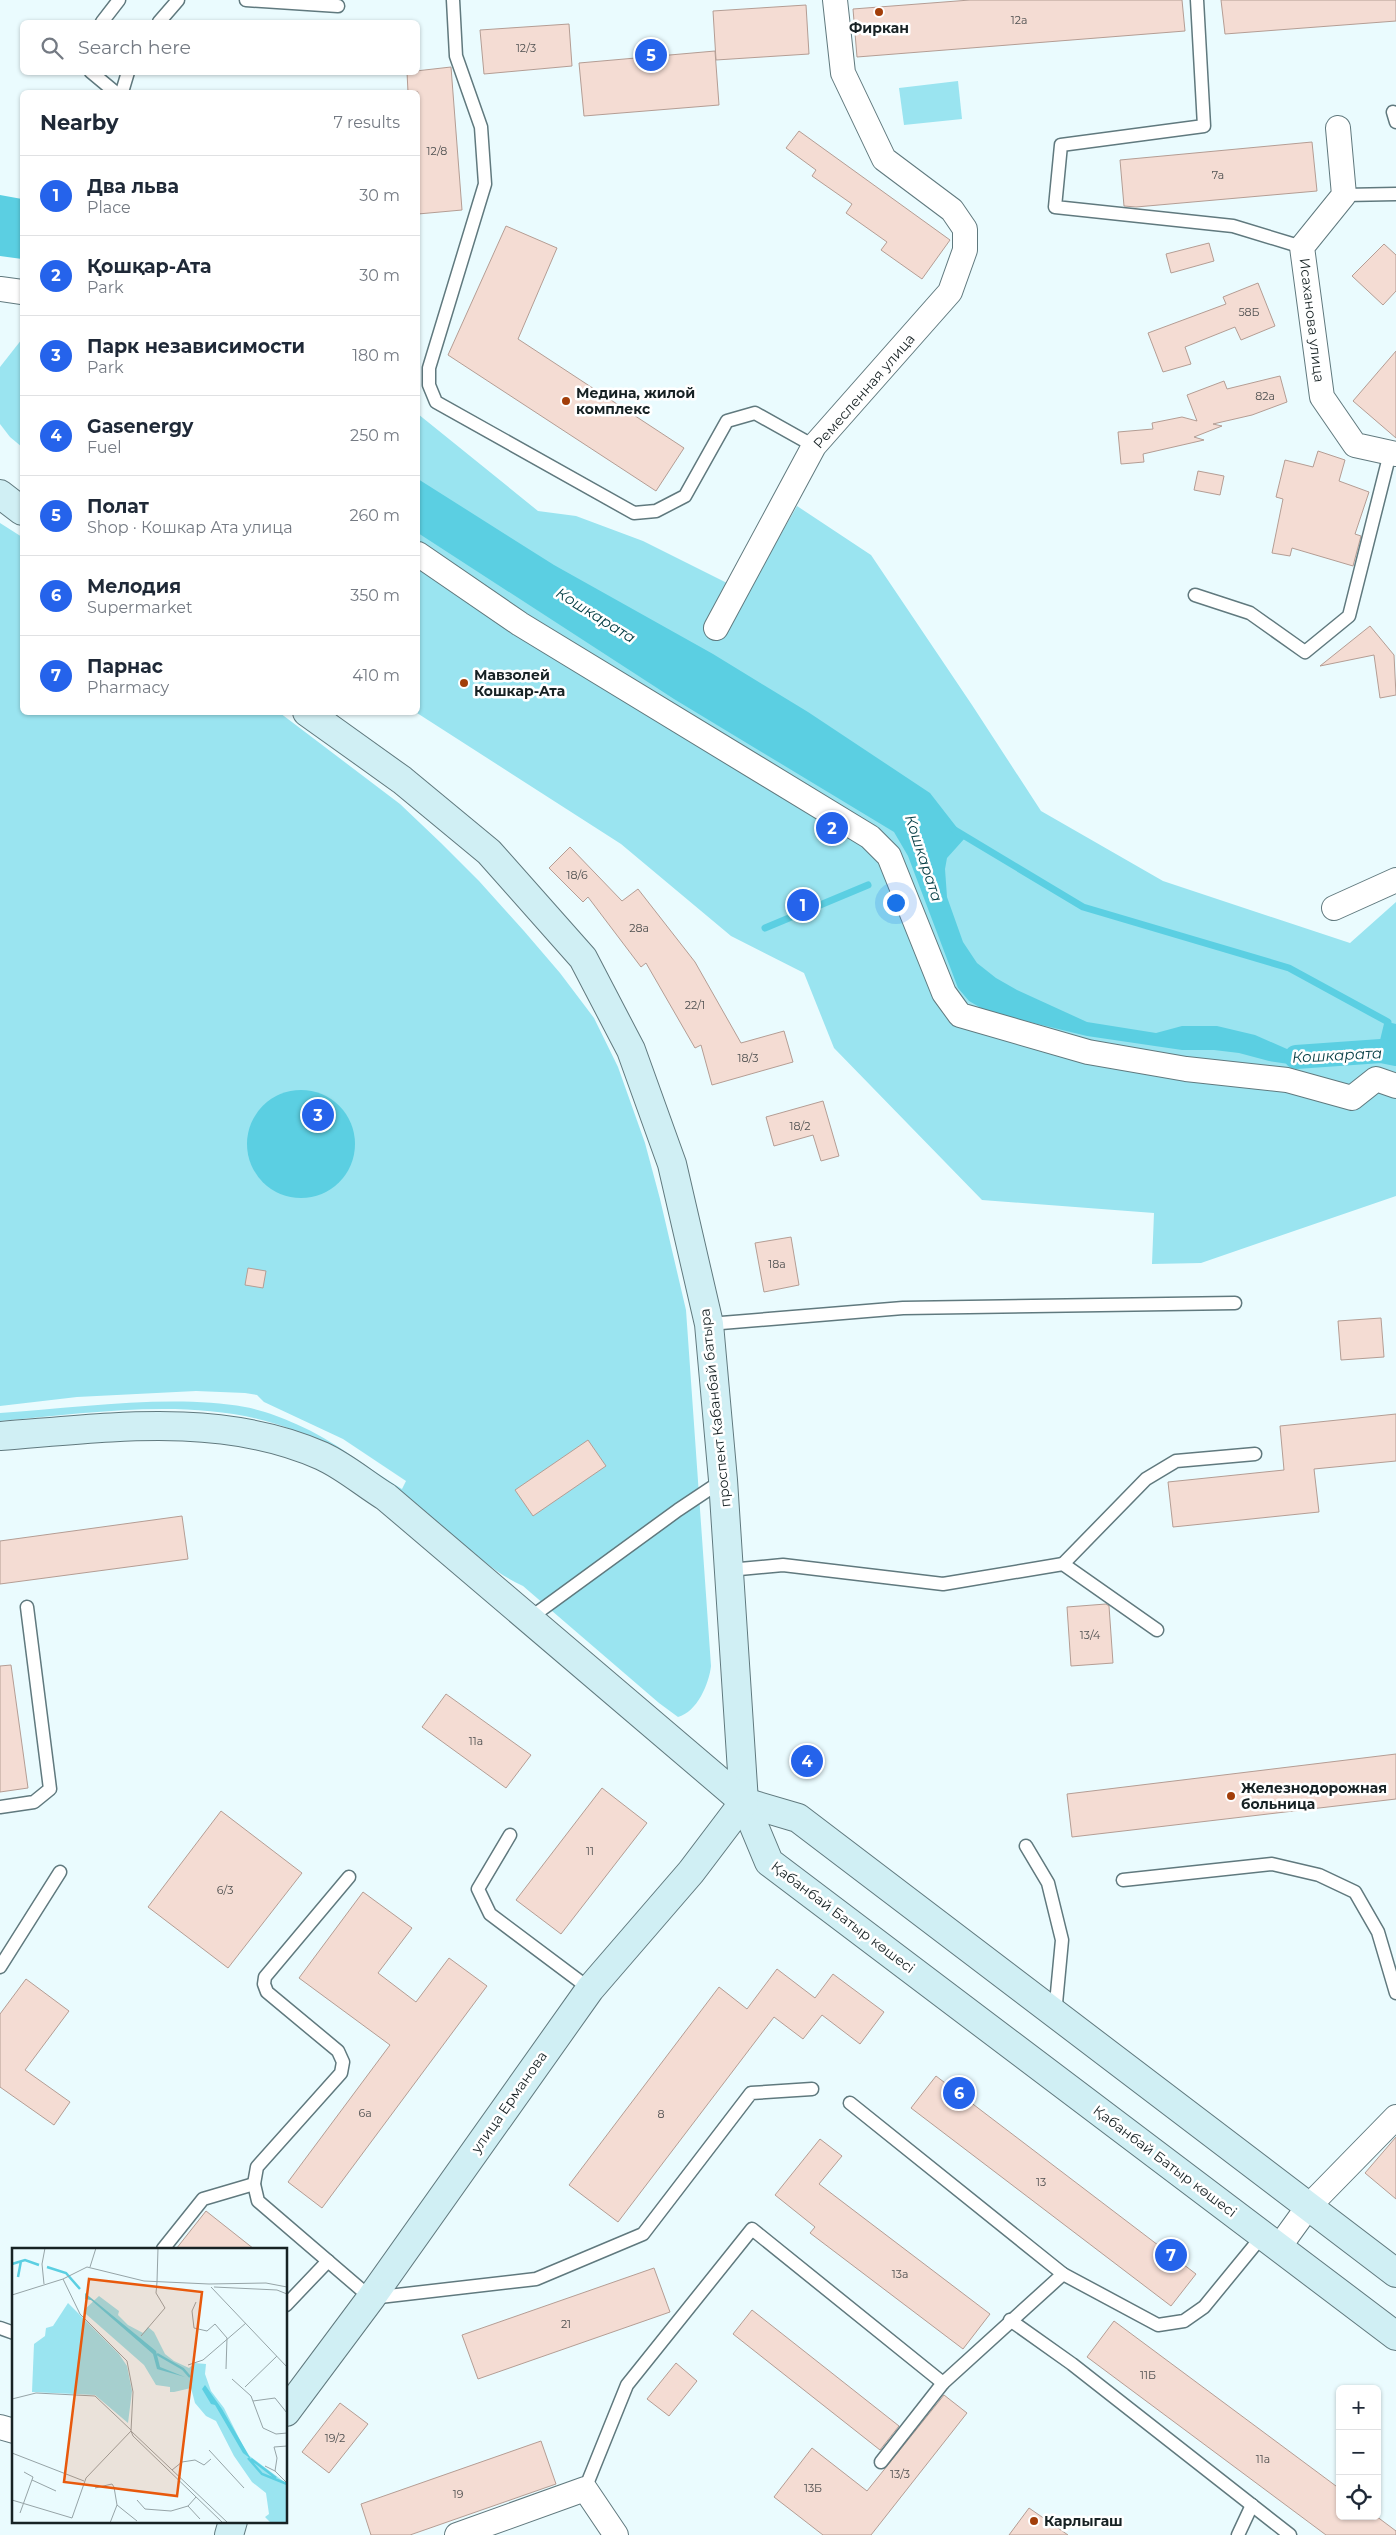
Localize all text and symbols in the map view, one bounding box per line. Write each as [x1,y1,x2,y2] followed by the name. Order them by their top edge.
[873,6,885,18] marker: Фиркан
[1011,13,1027,27] house number: 12а
[849,19,909,37] place label: Фиркан
[20,20,420,75] search box
[38,34,66,62] icon: search
[78,36,191,59] text: Search here
[635,36,667,74] pin: 5
[516,41,536,55] house number: 12/3
[40,110,119,135] text: Nearby
[333,113,400,132] text: 7 results
[427,144,447,158] house number: 12/8
[1212,168,1224,182] house number: 7а
[87,175,179,198] text: Два льва
[53,186,59,205] text: 1
[359,186,400,205] text: 30 m
[87,198,131,217] text: Place
[87,255,212,278] text: Қошқар-Ата
[1295,257,1329,383] street label: Исаханова улица
[51,266,61,285] text: 2
[359,266,400,285] text: 30 m
[87,278,124,297] text: Park
[1238,305,1260,319] house number: 58Б
[809,330,919,452] street label: Ремесленная улица
[87,335,305,358] text: Парк независимости
[51,346,61,365] text: 3
[352,346,400,365] text: 180 m
[87,358,124,377] text: Park
[576,384,695,418] place label: Медина, жилой комплекс
[1255,389,1275,403] house number: 82а
[560,395,572,407] marker: Медина, жилой комплекс
[87,415,193,438] text: Gasenergy
[50,426,62,445] text: 4
[350,426,400,445] text: 250 m
[87,438,122,457] text: Fuel
[87,495,149,518] text: Полат
[51,506,61,525] text: 5
[349,506,400,525] text: 260 m
[87,518,293,537] text: Shop · Кошкар Ата улица
[87,575,181,598] text: Мелодия
[553,583,639,647] water label: Кошкарата
[51,586,61,605] text: 6
[350,586,400,605] text: 350 m
[87,598,193,617] text: Supermarket
[87,655,163,678] text: Парнас
[51,666,61,685] text: 7
[352,666,400,685] text: 410 m
[474,666,565,700] place label: Мавзолей Кошкар-Ата
[458,677,470,689] marker: Мавзолей Кошкар-Ата
[87,678,169,697] text: Pharmacy
[816,809,848,847] pin: 2
[901,812,947,904] water label: Кошкарата
[566,868,588,882] house number: 18/6
[787,886,819,924] pin: 1
[883,890,909,916] your location
[629,921,649,935] house number: 28а
[685,998,705,1012] house number: 22/1
[1291,1043,1383,1067] water label: Кошкарата
[738,1051,758,1065] house number: 18/3
[302,1096,334,1134] pin: 3
[790,1119,810,1133] house number: 18/2
[768,1257,786,1271] house number: 18а
[696,1308,734,1508] street label: проспект Кабанбай батыра
[1080,1628,1101,1642] house number: 13/4
[469,1734,483,1748] house number: 11а
[791,1742,823,1780] pin: 4
[1241,1779,1387,1813] place label: Железнодорожная больница
[1225,1790,1237,1802] marker: Железнодорожная больница
[586,1844,594,1858] house number: 11
[768,1857,918,1977] street label: Қабанбай Батыр көшесі
[217,1883,233,1897] house number: 6/3
[467,2047,551,2157] street label: улица Ерманова
[943,2074,975,2112] pin: 6
[1090,2101,1240,2221] street label: Қабанбай Батыр көшесі
[358,2106,372,2120] house number: 6а
[657,2107,665,2121] house number: 8
[1036,2175,1046,2189] house number: 13
[1155,2236,1187,2274] pin: 7
[12,2248,288,2522] inset map
[892,2267,908,2281] house number: 13а
[561,2317,571,2331] house number: 21
[1140,2368,1156,2382] house number: 11Б
[1336,2385,1381,2520] map controls
[1336,2385,1381,2430] button: +
[1336,2430,1381,2475] button: −
[325,2431,345,2445] house number: 19/2
[1256,2452,1270,2466] house number: 11а
[890,2467,910,2481] house number: 13/3
[1336,2475,1381,2520] button: locate
[804,2481,822,2495] house number: 13Б
[453,2487,464,2501] house number: 19
[1044,2512,1123,2530] place label: Карлыгаш
[1028,2515,1040,2527] marker: Карлыгаш

